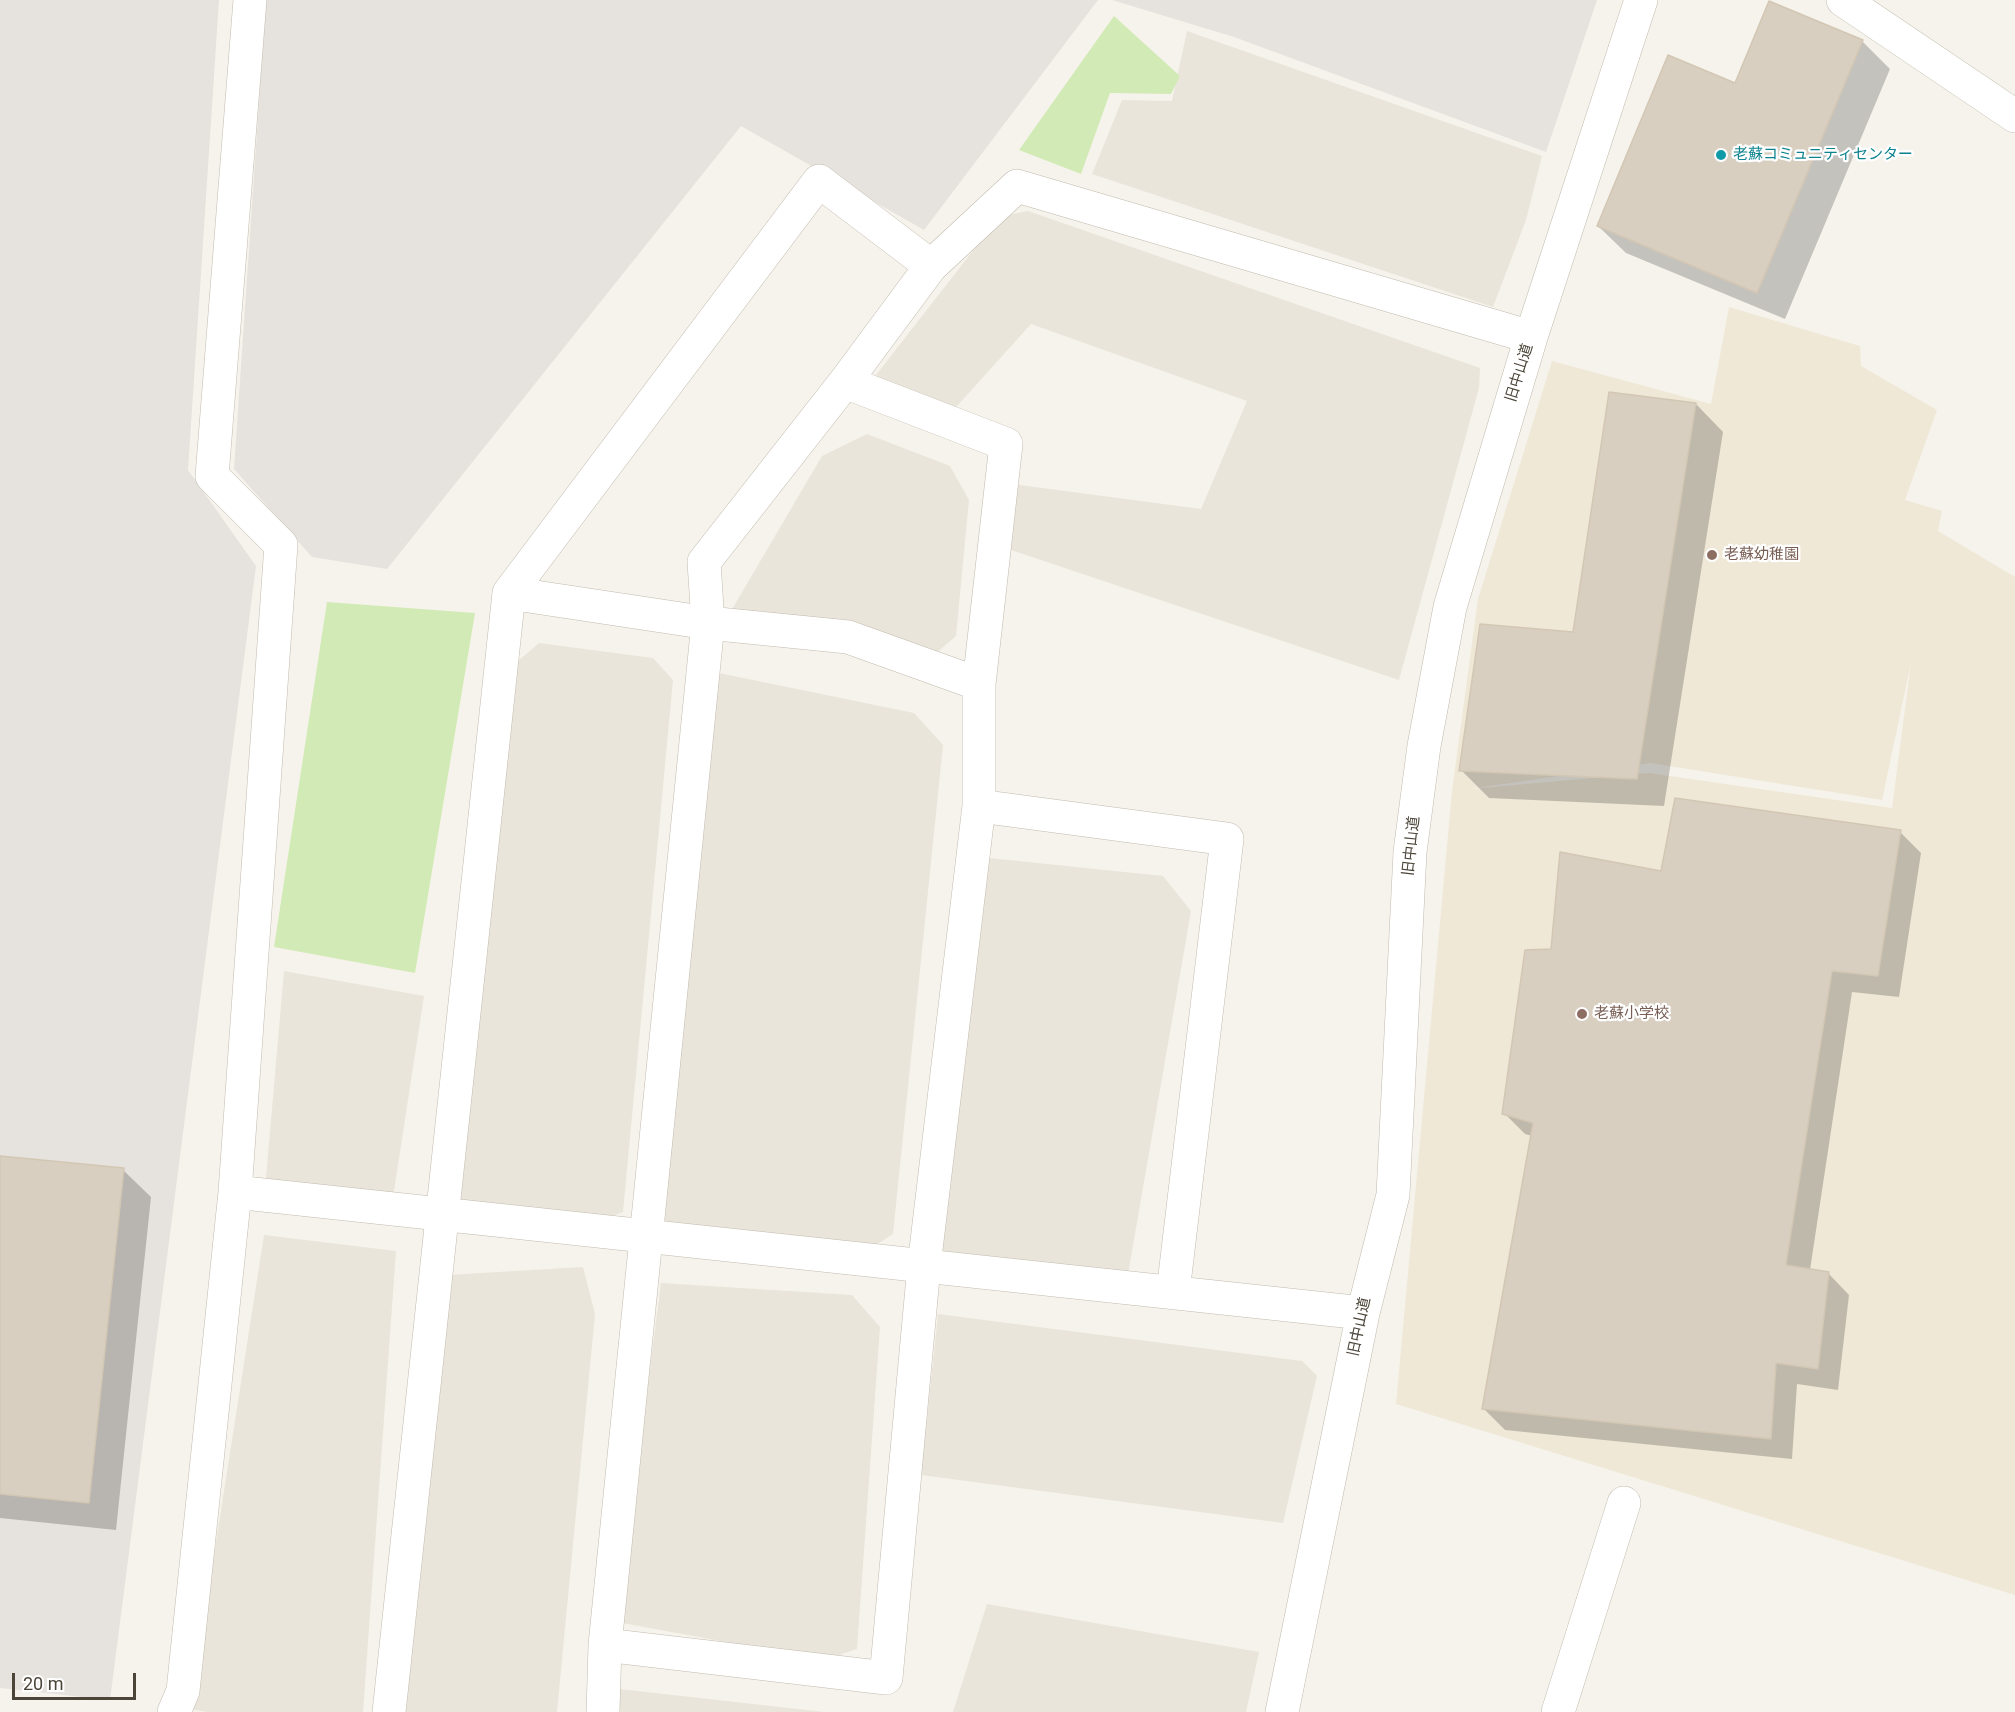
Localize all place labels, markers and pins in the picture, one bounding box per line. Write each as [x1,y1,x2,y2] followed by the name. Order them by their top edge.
[1733,146,1913,164] place label: 老蘇コミュニティセンター
[1714,148,1728,162] marker: 老蘇コミュニティセンター
[1724,546,1799,564] place label: 老蘇幼稚園
[1705,548,1719,562] marker: 老蘇幼稚園
[1594,1005,1669,1023] place label: 老蘇小学校
[1575,1007,1589,1021] marker: 老蘇小学校

